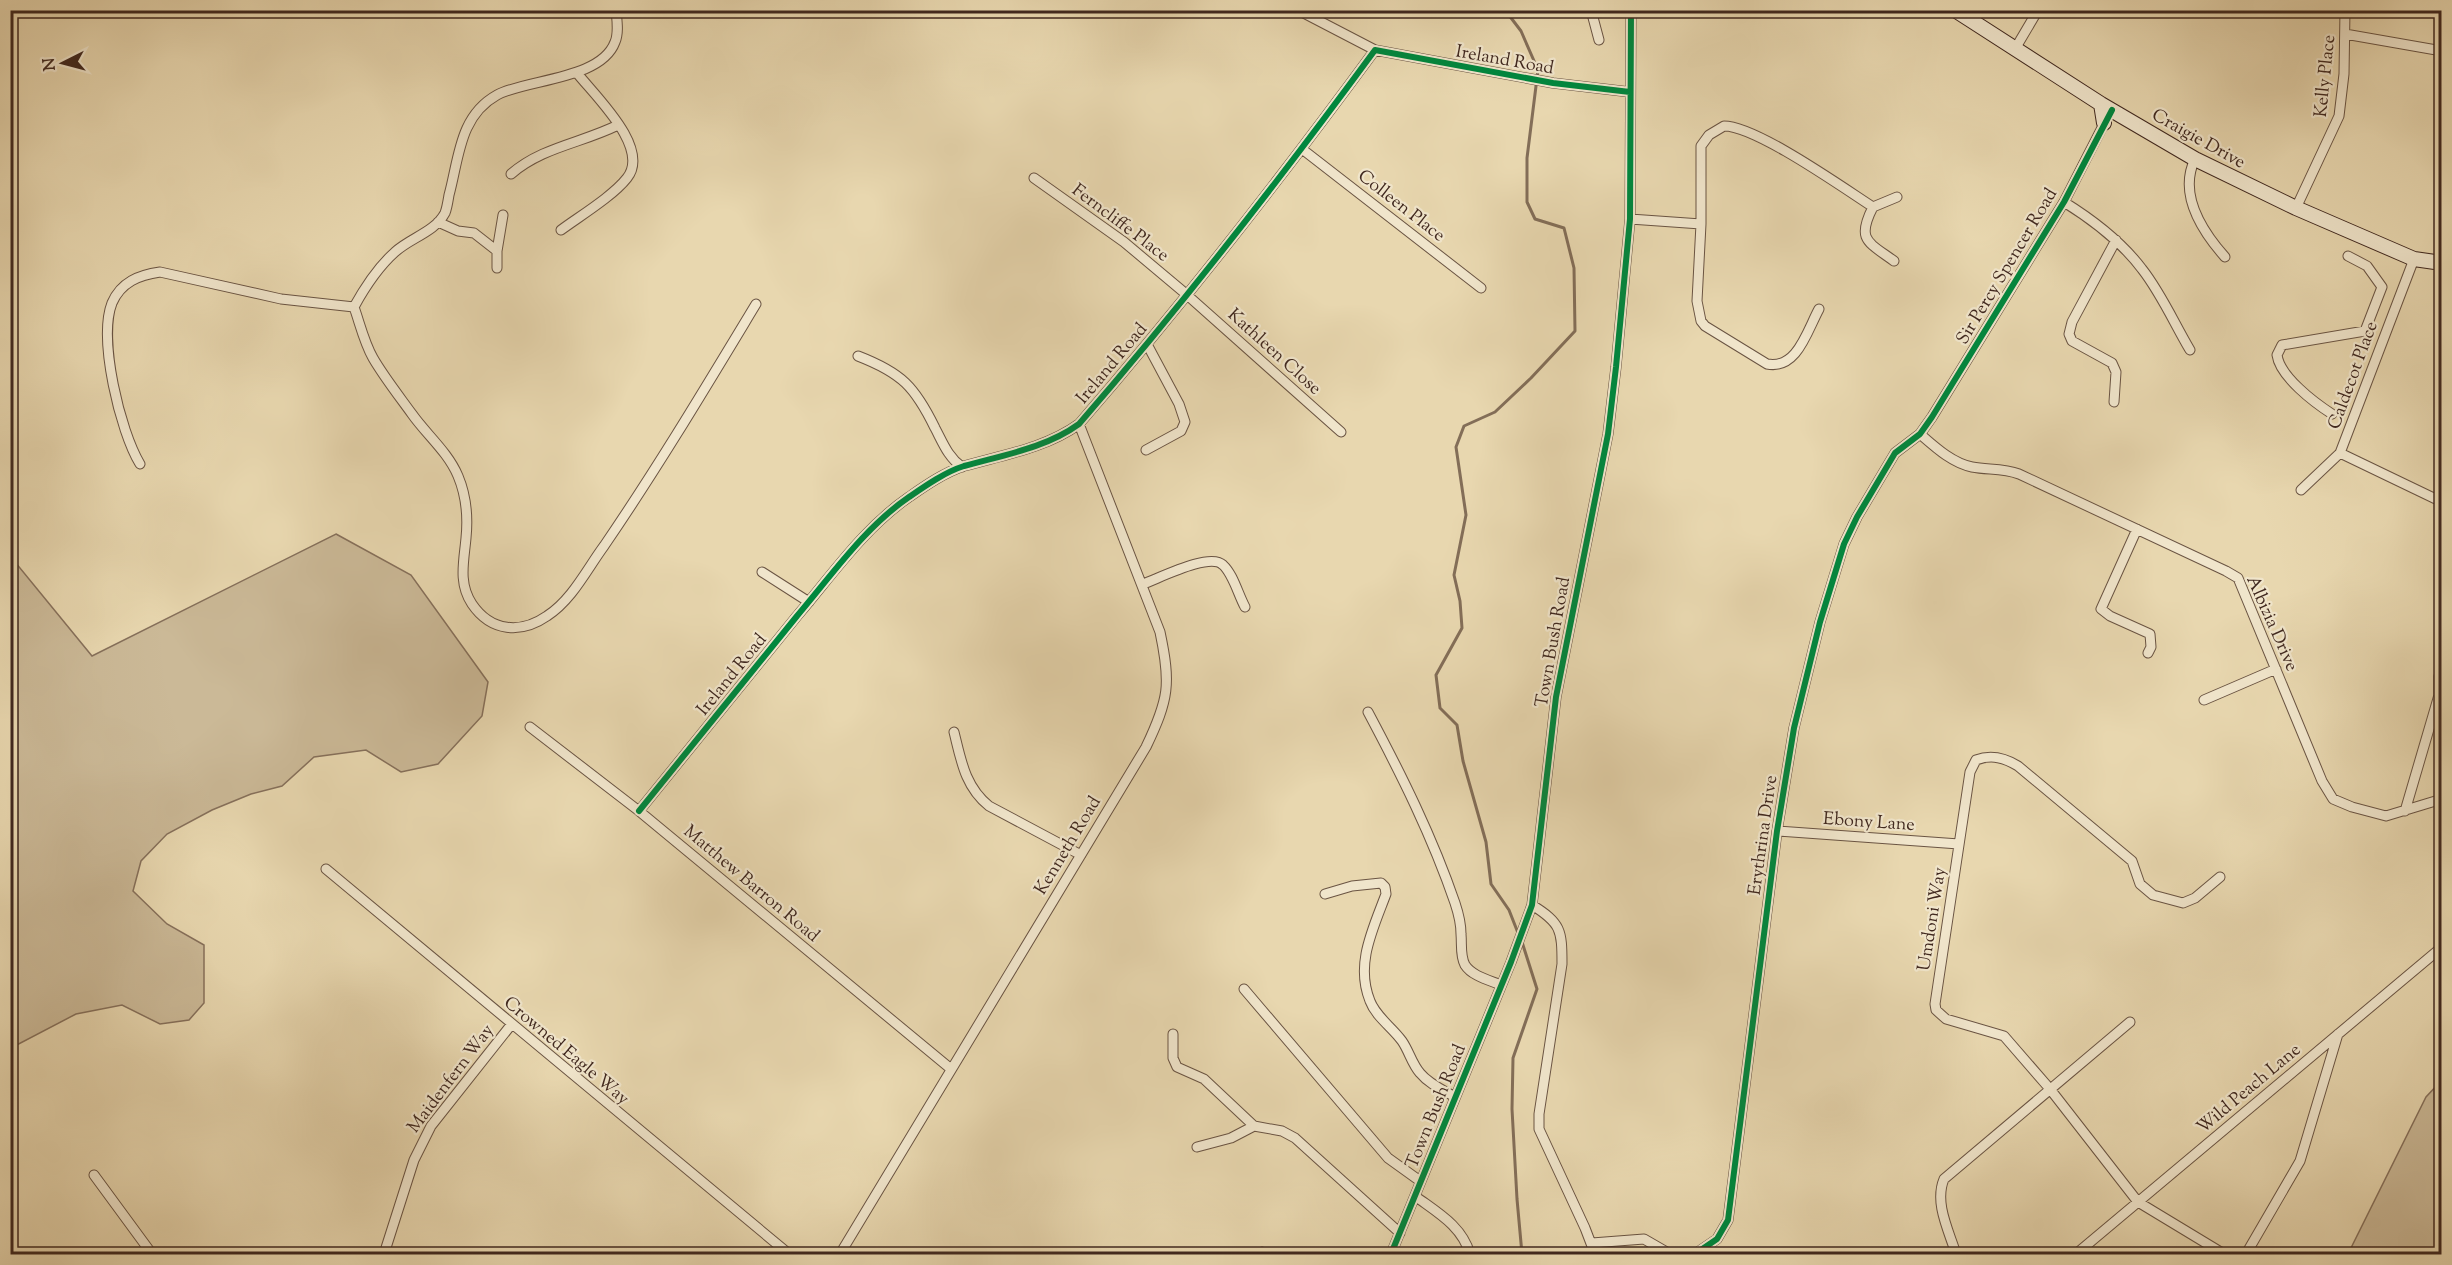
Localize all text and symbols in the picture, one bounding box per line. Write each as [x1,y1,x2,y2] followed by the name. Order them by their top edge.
[33,33,93,93] north arrow
[2309,34,2343,119] street label: Kelly Place
[1454,40,1556,82] street label: Ireland Road
[38,57,63,72] text: N
[2146,103,2250,176] street label: Craigie Drive
[1352,164,1450,249] street label: Colleen Place
[1066,178,1174,269] street label: Ferncliffe Place
[1951,184,2065,350] street label: Sir Percy Spencer Road
[1221,303,1326,402] street label: Kathleen Close
[1071,318,1154,411] street label: Ireland Road
[2322,318,2385,433] street label: Caldecot Place
[2239,572,2304,676] street label: Albizia Drive
[1530,575,1578,710] street label: Town Bush Road
[691,629,774,722] street label: Ireland Road
[1743,774,1785,897] street label: Erythrina Drive
[1029,792,1108,900] street label: Kenneth Road
[1822,807,1916,839] street label: Ebony Lane
[677,820,824,949] street label: Matthew Barron Road
[1912,866,1954,973] street label: Umdoni Way
[497,991,634,1112] street label: Crowned Eagle Way
[402,1019,501,1139] street label: Maidenfern Way
[2191,1038,2307,1141] street label: Wild Peach Lane
[1400,1041,1474,1173] street label: Town Bush Road

